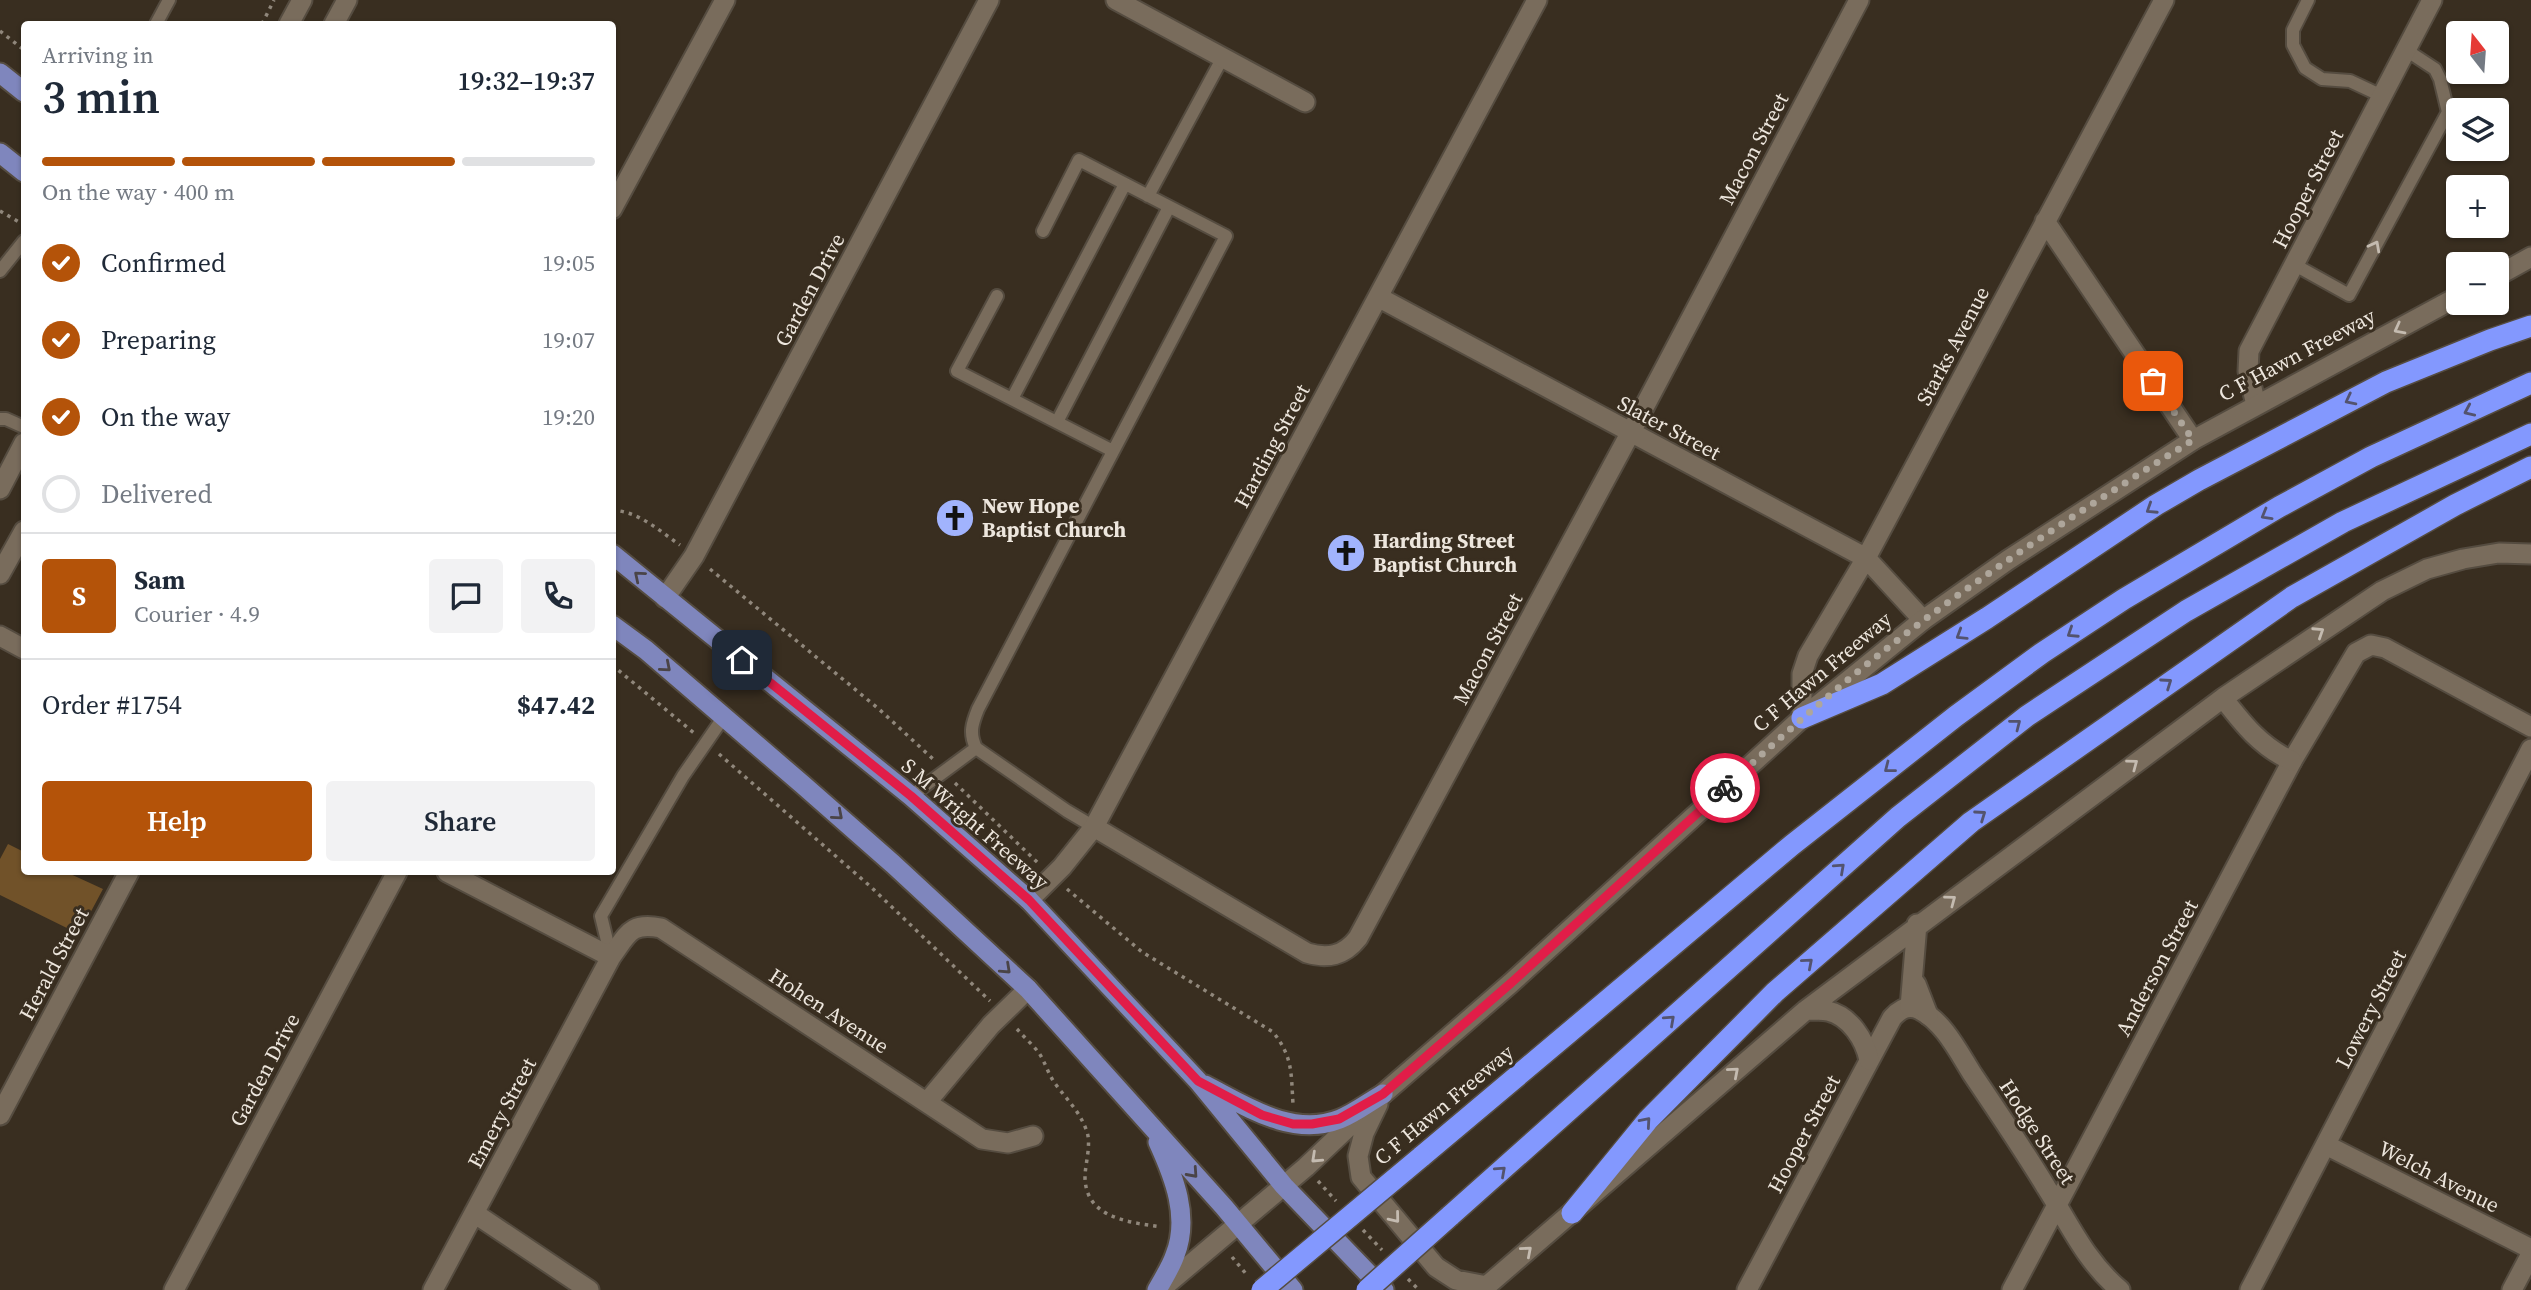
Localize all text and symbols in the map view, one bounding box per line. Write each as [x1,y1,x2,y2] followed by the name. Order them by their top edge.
[2446,21,2510,84] north arrow
[2446,21,2509,315] map controls
[42,39,154,71] text: Arriving in
[458,63,595,99] text: 19:32–19:37
[42,65,160,128] text: 3 min
[1712,88,1795,210] street label: Macon Street
[2446,98,2509,161] button: layers
[2265,124,2350,253] street label: Hooper Street
[2446,175,2509,238] button: +
[42,176,235,208] text: On the way · 400 m
[768,228,852,352] street label: Garden Drive
[2367,241,2380,253] one-way arrow
[42,244,80,282] icon: check
[101,245,226,281] text: Confirmed
[542,247,595,279] text: 19:05
[2446,252,2509,315] button: −
[1909,281,1996,410] street label: Starks Avenue
[2213,301,2381,408] street label: C F Hawn Freeway
[42,321,80,359] icon: check
[2393,321,2406,334] one-way arrow
[101,322,216,358] text: Preparing
[542,324,595,356] text: 19:07
[2123,351,2183,411] pin
[2134,362,2172,400] icon: bag
[1227,379,1316,513] street label: Harding Street
[1613,388,1726,467] street label: Slater Street
[2345,391,2357,405] one-way arrow
[42,398,80,436] icon: check
[101,399,230,435] text: On the way
[542,401,595,433] text: 19:20
[2464,403,2476,417] one-way arrow
[101,476,212,512] text: Delivered
[982,491,1126,544] place label: New Hope Baptist Church
[934,497,976,539] church icon: New Hope Baptist Church
[2145,501,2158,514] one-way arrow
[2261,507,2274,520] one-way arrow
[1373,526,1517,579] place label: Harding Street Baptist Church
[1325,532,1367,574] church icon: Harding Street Baptist Church
[429,559,503,633] button: chat
[521,559,595,633] button: phone
[134,562,185,598] text: Sam
[635,572,648,584] one-way arrow
[72,578,86,614] text: S
[1446,588,1529,710] street label: Macon Street
[134,598,260,630] text: Courier · 4.9
[1746,604,1898,739] street label: C F Hawn Freeway
[2067,625,2080,637] one-way arrow
[1956,626,1969,639] one-way arrow
[2311,628,2324,640] one-way arrow
[712,630,772,690] pin
[723,641,761,679] icon: home
[657,659,670,672] one-way arrow
[2159,679,2172,691] one-way arrow
[42,687,182,723] text: Order #1754
[517,687,595,723] text: $47.42
[2008,719,2021,732] one-way arrow
[895,751,1055,896] street label: S M Wright Freeway
[1690,753,1760,823] courier
[1884,760,1897,773] one-way arrow
[2126,760,2138,772] one-way arrow
[1706,769,1744,807] icon: bike
[42,781,312,861] button: Help
[326,781,595,861] button: Share
[830,807,843,819] one-way arrow
[1973,811,1986,823] one-way arrow
[1832,864,1845,876] one-way arrow
[2108,894,2205,1041] street label: Anderson Street
[1943,895,1956,908] one-way arrow
[12,902,95,1025] street label: Herald Street
[2328,944,2413,1073] street label: Lowery Street
[1800,959,1813,971] one-way arrow
[998,960,1011,973] one-way arrow
[764,961,895,1060] street label: Hohen Avenue
[223,1008,307,1132] street label: Garden Drive
[1662,1015,1675,1028] one-way arrow
[1368,1037,1520,1172] street label: C F Hawn Freeway
[460,1052,543,1173] street label: Emery Street
[1726,1068,1739,1080] one-way arrow
[1760,1069,1847,1198] street label: Hooper Street
[1993,1074,2082,1190] street label: Hodge Street
[1638,1117,1650,1130] one-way arrow
[2374,1134,2505,1219] street label: Welch Avenue
[1311,1149,1324,1162] one-way arrow
[1185,1164,1197,1177] one-way arrow
[1492,1167,1505,1179] one-way arrow
[1387,1210,1399,1223] one-way arrow
[1519,1247,1532,1259] one-way arrow

